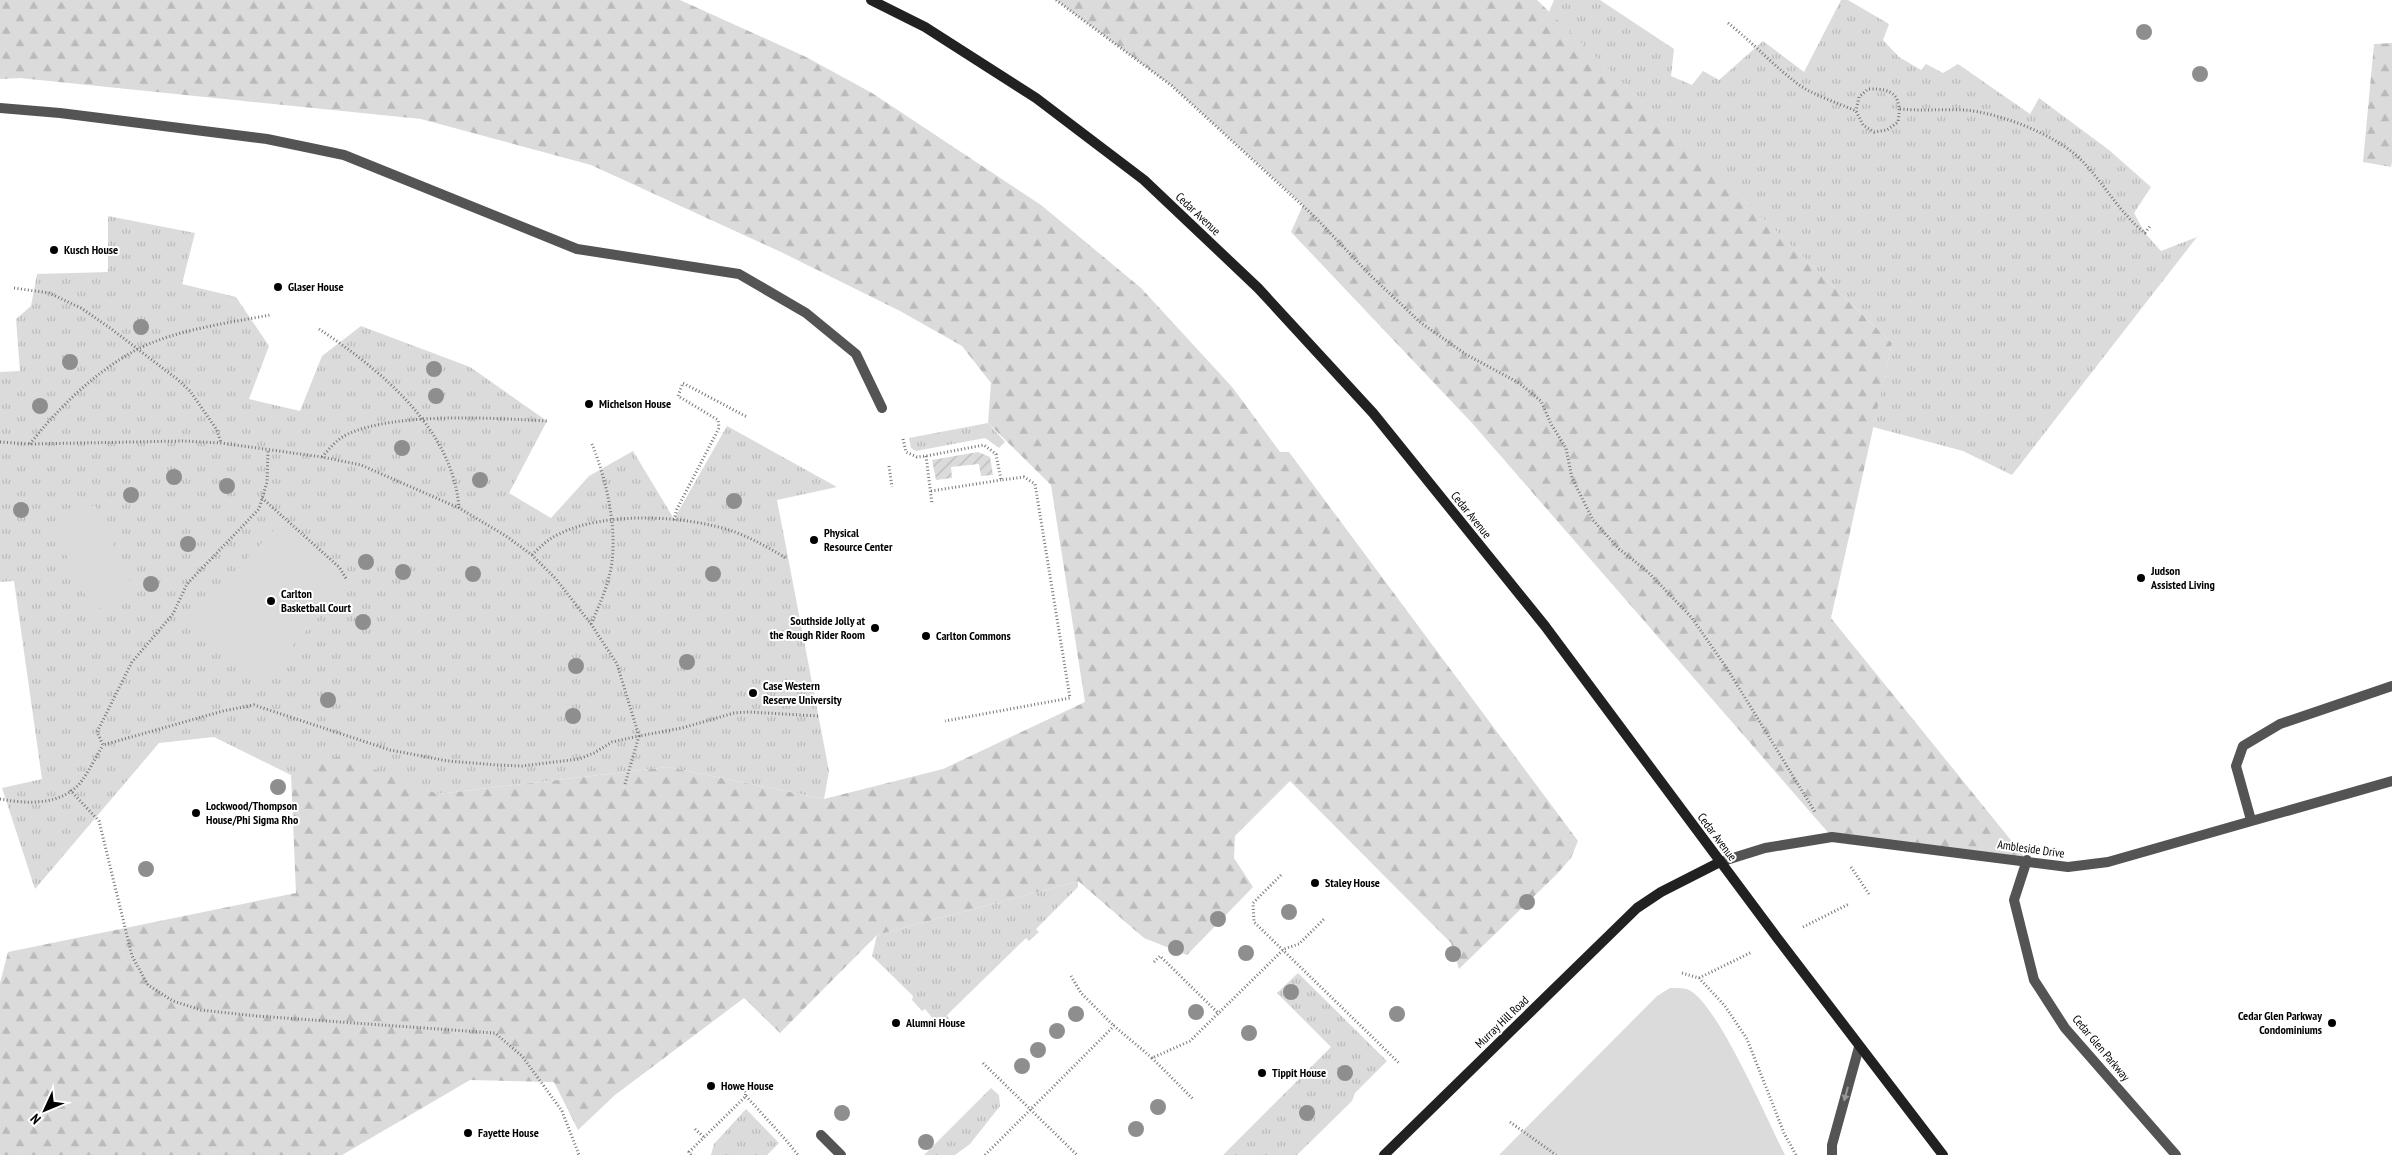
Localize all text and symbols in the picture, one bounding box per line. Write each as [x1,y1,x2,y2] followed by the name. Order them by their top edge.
[1173,189,1224,238] street label: Cedar Avenue
[64,242,118,257] place label: Kusch House
[48,244,60,256] marker: Kusch House
[288,279,344,294] place label: Glaser House
[272,281,284,293] marker: Glaser House
[599,396,671,411] place label: Michelson House
[583,398,595,410] marker: Michelson House
[1448,488,1495,541] street label: Cedar Avenue
[824,525,893,554] place label: Physical Resource Center
[808,534,820,546] marker: Physical Resource Center
[2150,563,2215,592] place label: Judson Assisted Living
[2135,572,2147,584] marker: Judson Assisted Living
[281,586,352,615] place label: Carlton Basketball Court
[265,595,277,607] marker: Carlton Basketball Court
[770,613,866,642] place label: Southside Jolly at the Rough Rider Room
[869,622,881,634] marker: Southside Jolly at the Rough Rider Room
[936,628,1011,643] place label: Carlton Commons
[920,630,932,642] marker: Carlton Commons
[763,678,842,707] place label: Case Western Reserve University
[747,687,759,699] marker: Case Western Reserve University
[206,798,299,827] place label: Lockwood/Thompson House/Phi Sigma Rho
[190,807,202,819] marker: Lockwood/Thompson House/Phi Sigma Rho
[1695,810,1740,864] street label: Cedar Avenue
[1997,836,2066,861] street label: Ambleside Drive
[1325,875,1380,890] place label: Staley House
[1309,877,1321,889] marker: Staley House
[1472,992,1532,1051] street label: Murray Hill Road
[2238,1008,2322,1037] place label: Cedar Glen Parkway Condominiums
[2069,1012,2134,1084] street label: Cedar Glen Parkway
[905,1015,965,1030] place label: Alumni House
[890,1017,902,1029] marker: Alumni House
[2326,1017,2338,1029] marker: Cedar Glen Parkway Condominiums
[1272,1065,1326,1080] place label: Tippit House
[1256,1067,1268,1079] marker: Tippit House
[721,1078,774,1093] place label: Howe House
[705,1080,717,1092] marker: Howe House
[20,1085,70,1135] north arrow
[1842,1086,1850,1101] one-way arrow
[27,1110,45,1128] text: N
[478,1125,539,1140] place label: Fayette House
[462,1127,474,1139] marker: Fayette House

